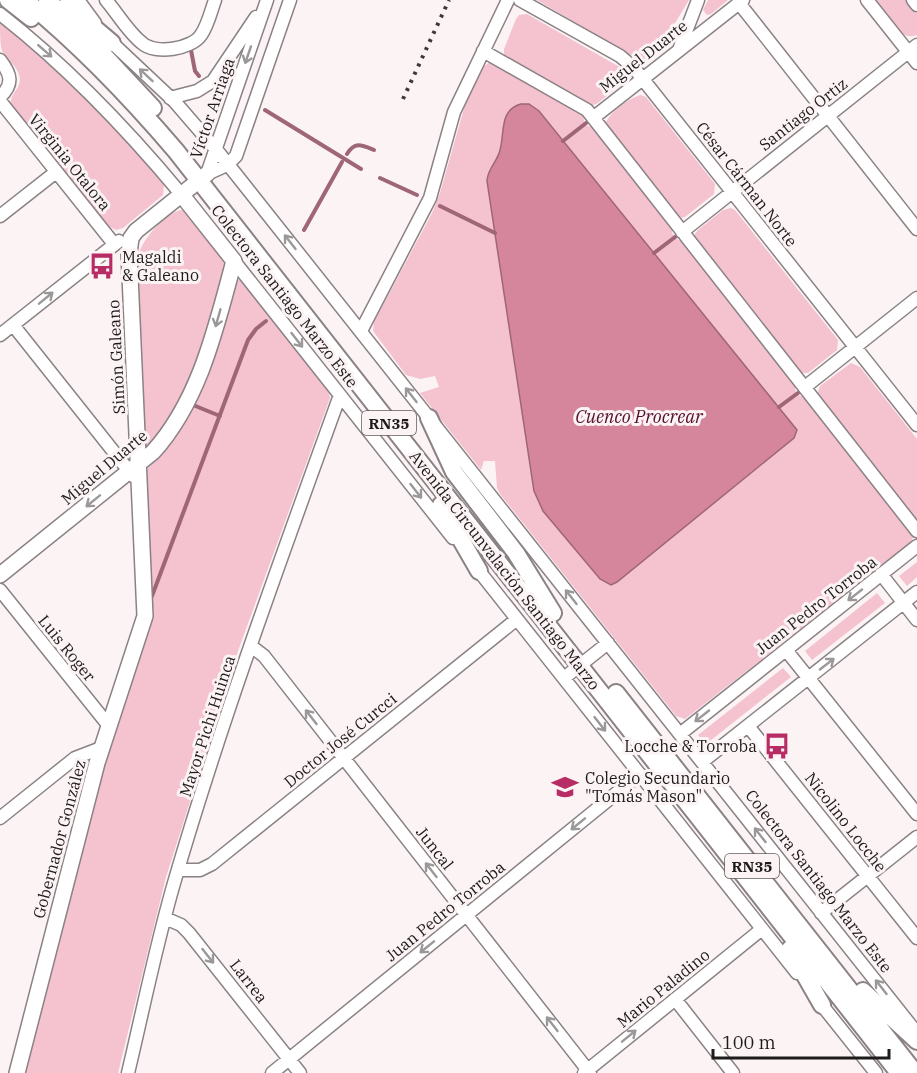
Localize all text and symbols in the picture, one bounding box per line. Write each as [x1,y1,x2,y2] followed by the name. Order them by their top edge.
[595,15,691,97] street label: Miguel Duarte
[37,44,52,58] one-way arrow
[241,45,252,64] one-way arrow
[185,55,239,161] street label: Víctor Arriaga
[139,68,154,82] one-way arrow
[755,73,851,155] street label: Santiago Ortiz
[25,109,115,215] street label: Virginia Otalora
[692,118,802,250] street label: César Cárman Norte
[207,200,363,392] street label: Colectora Santiago Marzo Este
[284,234,297,250] one-way arrow
[122,247,199,285] place label: Magaldi & Galeano
[87,251,117,281] bus stop icon: Magaldi & Galeano
[38,292,54,305] one-way arrow
[103,299,129,415] street label: Simón Galeano
[212,308,224,327] one-way arrow
[290,332,303,348] one-way arrow
[405,387,418,403] one-way arrow
[575,405,704,428] water label: Cuenco Procrear
[362,411,416,435] road number: RN35
[57,425,151,509] street label: Miguel Duarte
[405,446,605,694] street label: Avenida Circunvalación Santiago Marzo
[409,482,422,498] one-way arrow
[85,495,101,508] one-way arrow
[751,551,881,658] street label: Juan Pedro Torroba
[565,589,578,605] one-way arrow
[847,589,863,602] one-way arrow
[34,611,100,685] street label: Luis Roger
[175,653,239,799] street label: Mayor Pichi Huinca
[819,657,835,670] one-way arrow
[280,688,400,792] street label: Doctor José Curcci
[305,709,318,725] one-way arrow
[694,710,710,723] one-way arrow
[594,716,607,732] one-way arrow
[762,731,792,761] bus stop icon: Locche & Torroba
[624,736,757,756] place label: Locche & Torroba
[28,757,90,921] street label: Gobernador González
[585,768,730,806] place label: Colegio Secundario "Tomás Mason"
[801,768,891,876] street label: Nicolino Locche
[550,772,580,802] school or university icon: Colegio Secundario "Tomás Mason"
[741,785,897,977] street label: Colectora Santiago Marzo Este
[570,818,586,831] one-way arrow
[412,822,458,874] street label: Juncal
[753,827,766,843] one-way arrow
[725,854,779,878] road number: RN35
[381,856,509,965] street label: Juan Pedro Torroba
[425,863,438,879] one-way arrow
[419,941,435,954] one-way arrow
[613,944,713,1032] street label: Mario Paladino
[201,948,214,964] one-way arrow
[226,955,272,1007] street label: Larrea
[874,980,887,996] one-way arrow
[545,1016,558,1032] one-way arrow
[713,1022,888,1060] scale bar
[621,1030,637,1043] one-way arrow
[722,1031,776,1054] text: 100 m

